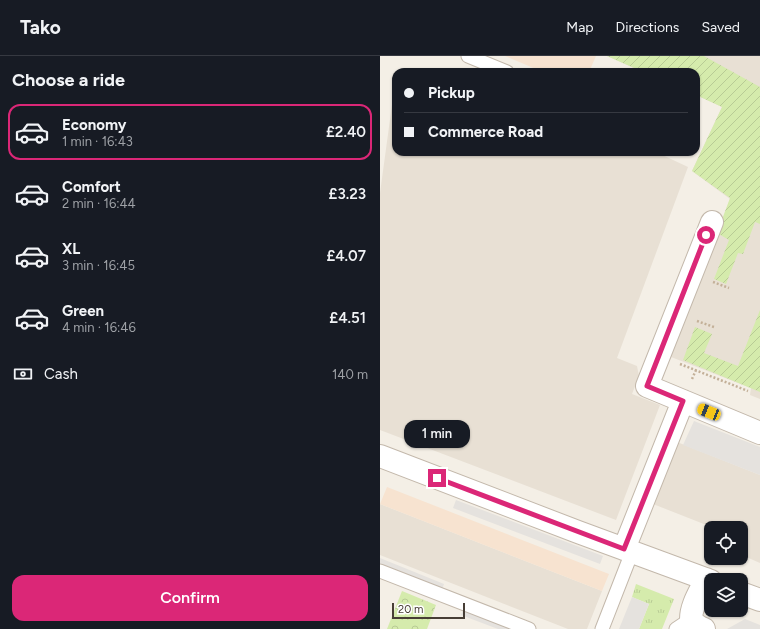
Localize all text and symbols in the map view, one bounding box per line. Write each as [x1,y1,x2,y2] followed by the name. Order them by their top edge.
[20,16,61,39] text: Tako
[566,19,594,36] text: Map
[616,19,679,36] text: Directions
[701,19,740,36] text: Saved
[12,69,125,91] text: Choose a ride
[428,84,475,102] text: Pickup
[14,114,50,150] icon: car
[62,116,127,134] text: Economy
[326,123,366,141] text: £2.40
[428,123,543,141] text: Commerce Road
[62,134,133,149] text: 1 min · 16:43
[14,176,50,212] icon: car
[62,178,121,196] text: Comfort
[329,185,366,203] text: £3.23
[62,196,136,211] text: 2 min · 16:44
[697,226,715,244] route start
[14,238,50,274] icon: car
[62,240,80,258] text: XL
[326,247,366,265] text: £4.07
[62,258,135,273] text: 3 min · 16:45
[14,300,50,336] icon: car
[62,302,104,320] text: Green
[329,309,366,327] text: £4.51
[62,320,136,335] text: 4 min · 16:46
[12,363,34,385] icon: cash
[44,365,78,383] text: Cash
[332,367,368,382] text: 140 m
[696,402,722,422] car
[404,420,470,448] callout: 1 min
[422,426,452,441] text: 1 min
[428,469,446,487] route end
[704,521,748,617] map controls
[704,521,748,565] button: locate
[704,573,748,617] button: layers
[12,575,368,621] button: Confirm
[392,601,465,620] scale bar
[398,603,423,616] text: 20 m

